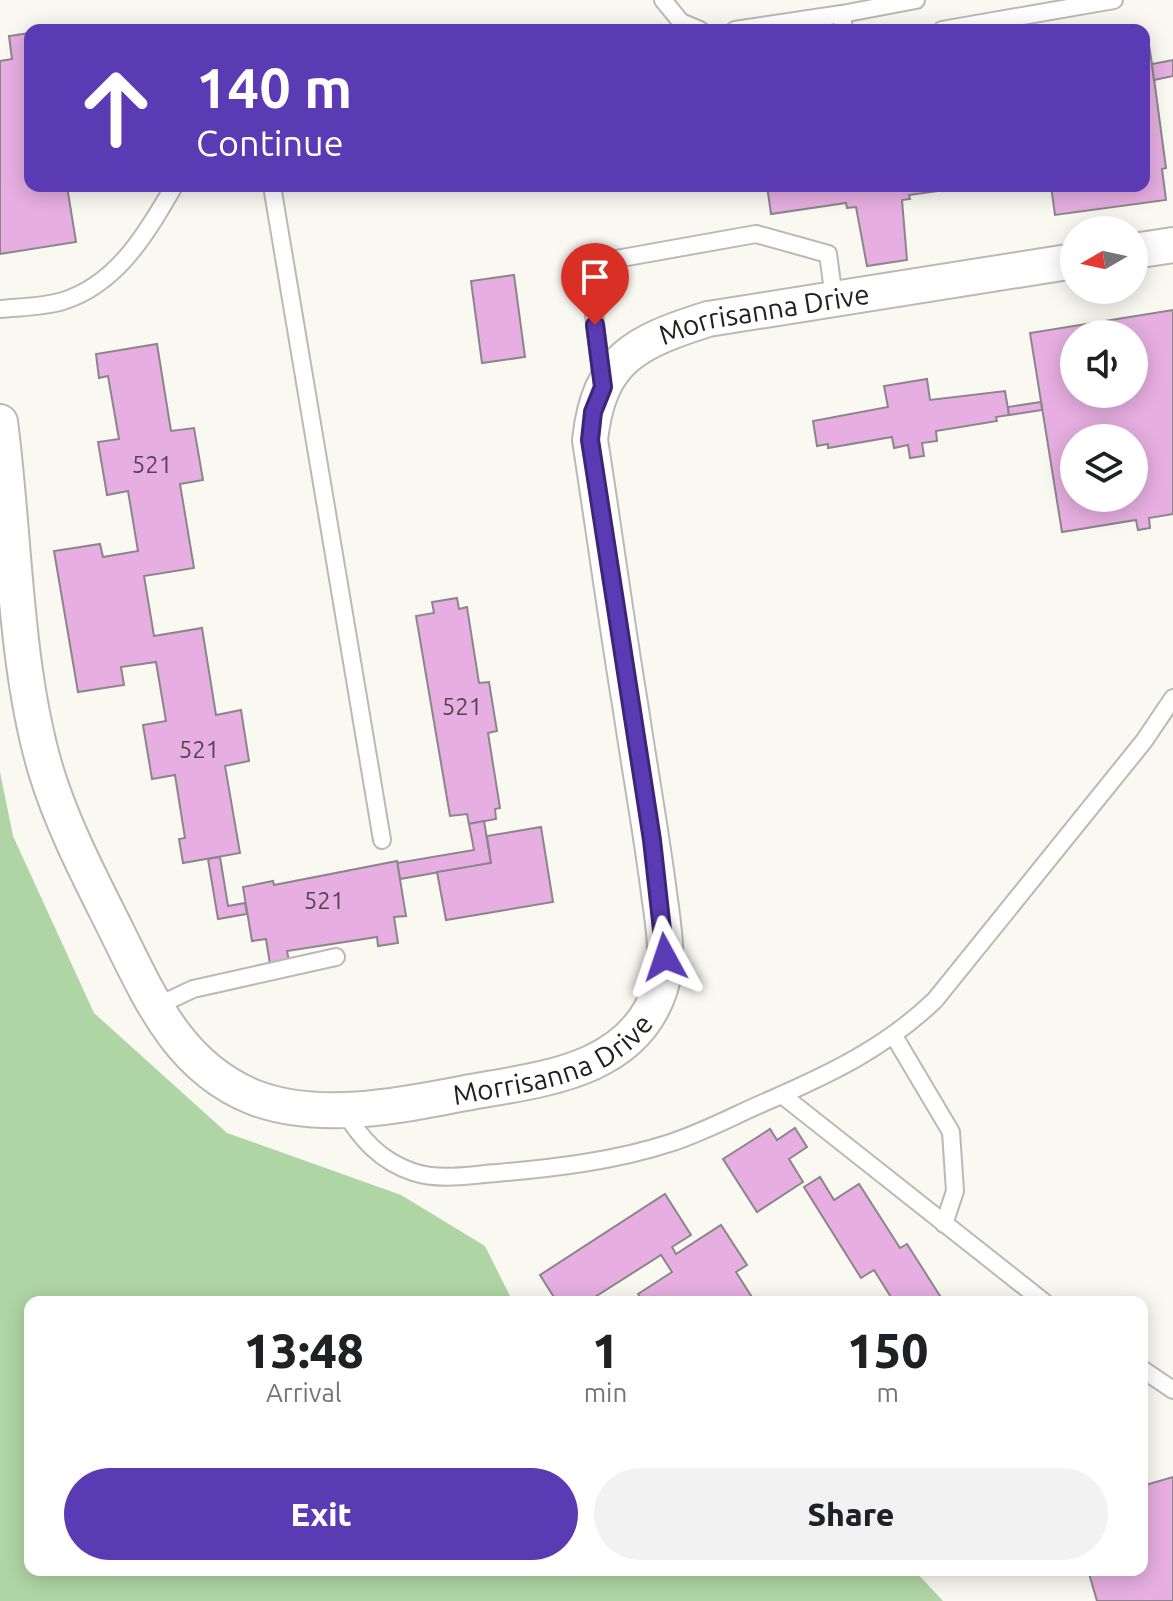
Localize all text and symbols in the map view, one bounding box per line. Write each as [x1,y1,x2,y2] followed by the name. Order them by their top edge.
[64,56,168,160] icon: ahead
[196,56,352,119] text: 140 m
[196,122,344,163] text: Continue
[1060,216,1148,304] north arrow
[1060,216,1148,512] map controls
[561,243,629,325] pin
[573,255,617,299] icon: arrive
[654,278,872,350] street label: Morrisanna Drive
[1060,320,1148,408] button: sound
[1060,424,1148,512] button: layers
[132,451,172,478] house number: 521
[442,693,482,720] house number: 521
[179,736,219,763] house number: 521
[304,887,344,914] house number: 521
[623,915,707,999] position arrow
[450,1008,658,1110] street label: Morrisanna Drive
[244,1323,364,1377] text: 13:48
[592,1323,619,1377] text: 1
[847,1323,928,1377] text: 150
[266,1378,342,1407] text: Arrival
[584,1378,627,1407] text: min
[876,1378,899,1407] text: m
[64,1468,578,1560] button: Exit
[594,1468,1108,1560] button: Share

